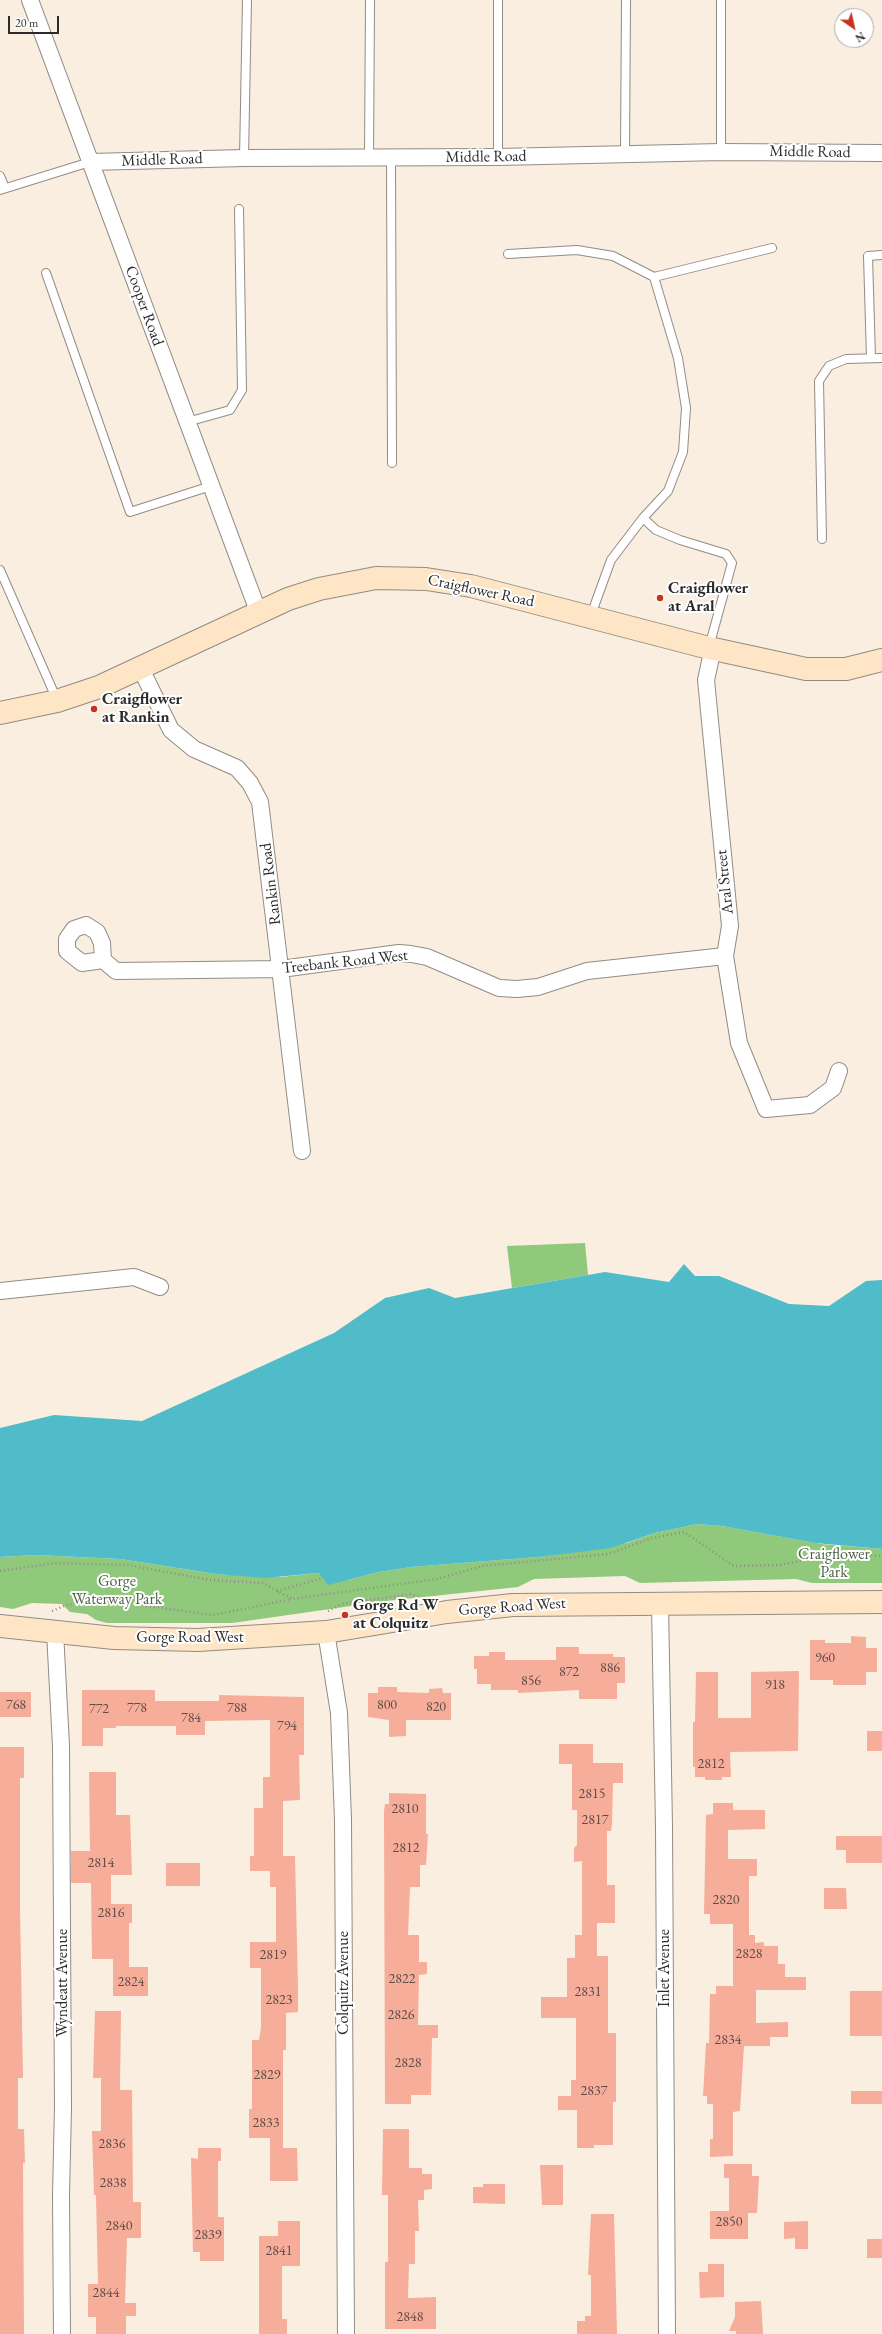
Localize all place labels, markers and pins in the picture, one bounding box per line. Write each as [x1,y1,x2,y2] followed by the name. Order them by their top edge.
[668,579,748,617] place label: Craigflower at Aral
[655,593,665,603] marker: Craigflower at Aral
[102,690,182,728] place label: Craigflower at Rankin
[89,704,99,714] marker: Craigflower at Rankin
[353,1596,439,1634] place label: Gorge Rd W at Colquitz
[340,1610,350,1620] marker: Gorge Rd W at Colquitz

